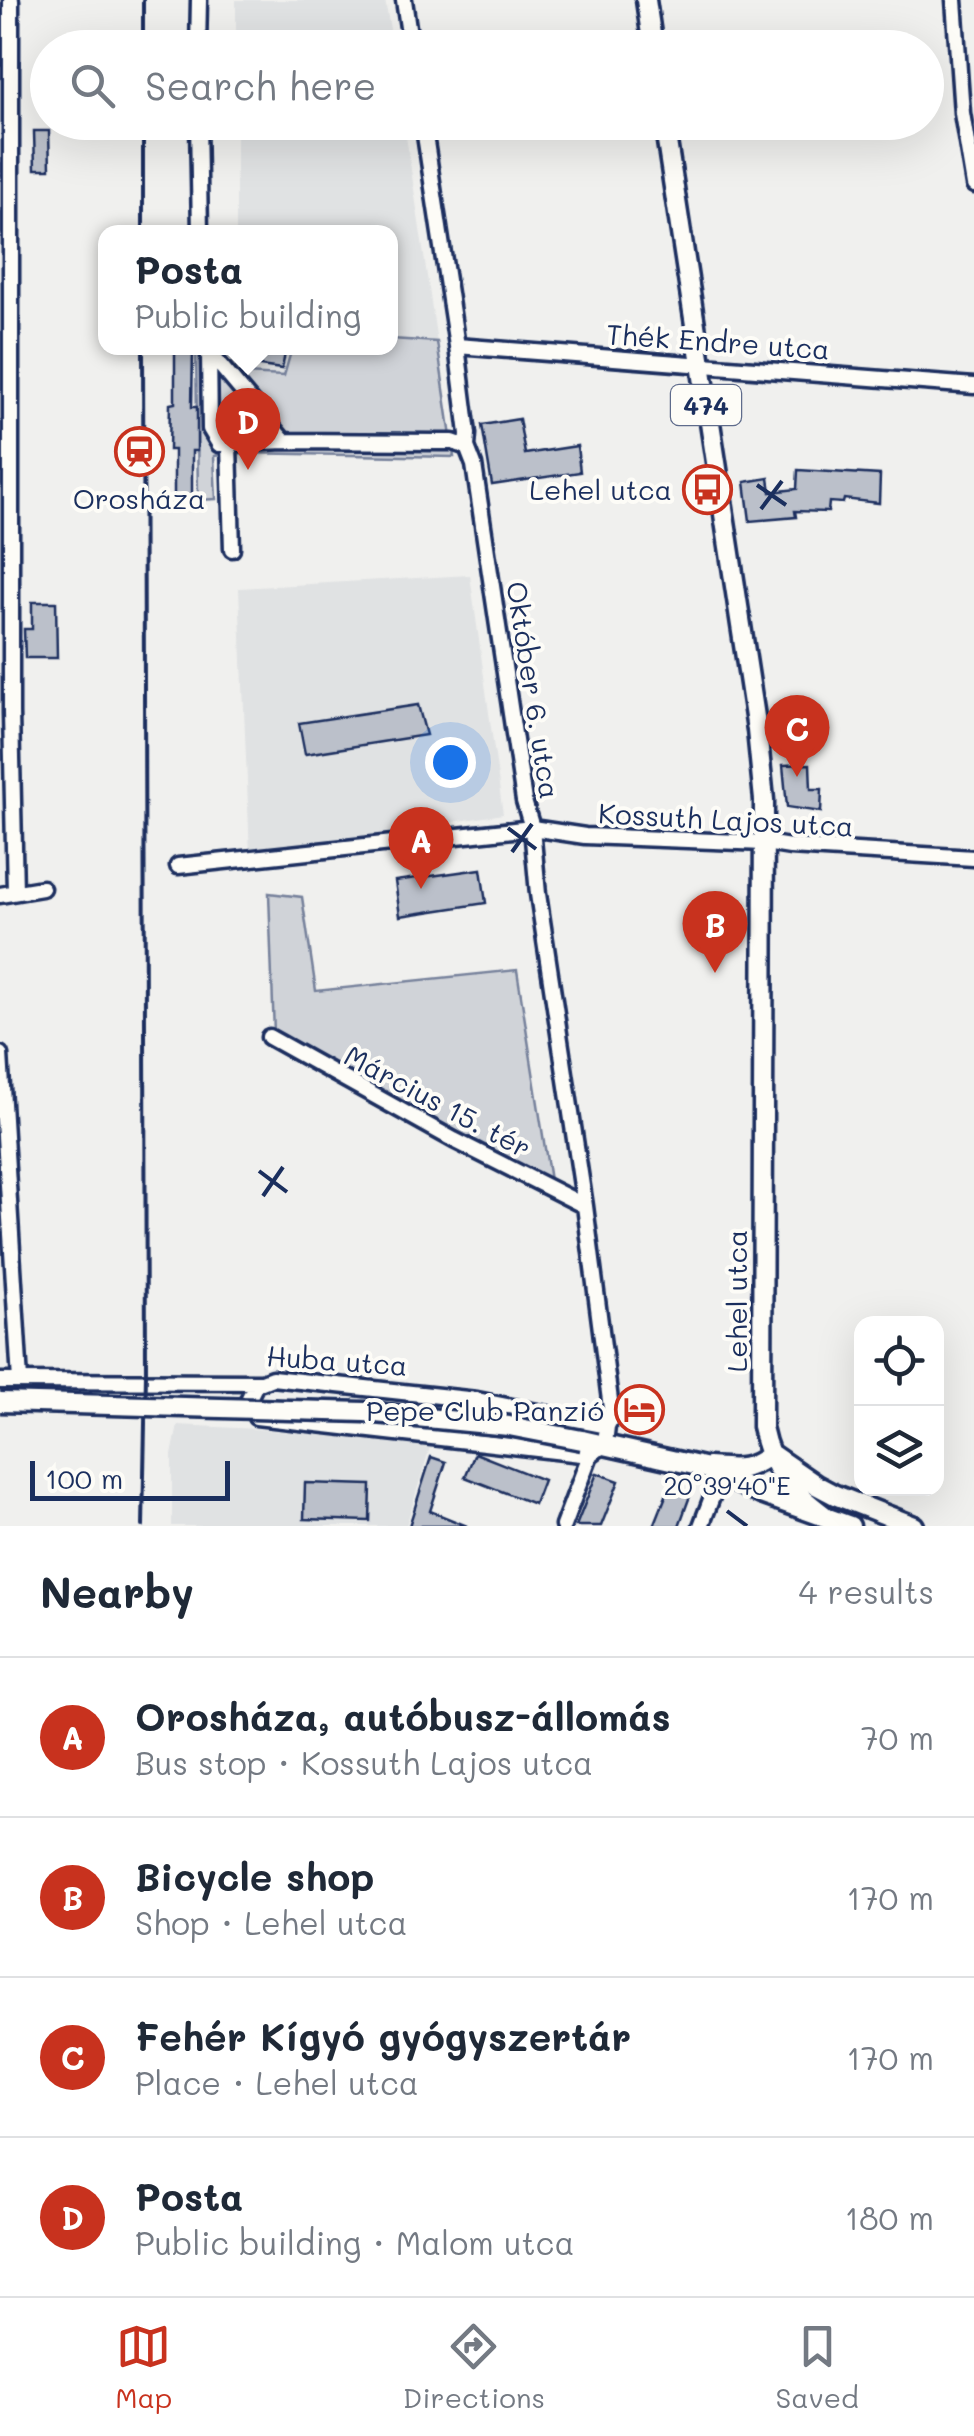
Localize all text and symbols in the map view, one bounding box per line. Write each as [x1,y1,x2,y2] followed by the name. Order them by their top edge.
[30,30,944,140] search box
[65,58,120,113] icon: search
[145,60,376,110] text: Search here
[98,225,398,355] popup
[135,244,243,294] text: Posta
[135,294,361,336] text: Public building
[605,315,831,367] street label: Thék Endre utca
[671,385,741,425] road number: 474
[216,388,280,470] pin: D
[113,425,165,477] station icon: Orosháza
[681,463,733,515] bus stop icon: Lehel utca
[529,471,672,507] place label: Lehel utca
[73,480,205,516] place label: Orosháza
[499,579,569,801] street label: Október 6. utca
[764,694,830,777] pin: C
[425,737,476,788] your location
[597,794,855,844] street label: Kossuth Lajos utca
[388,806,454,889] pin: A
[682,890,748,973] pin: B
[338,1037,538,1165] street label: Március 15. tér
[718,1230,754,1372] street label: Lehel utca
[854,1316,944,1496] map controls
[854,1316,944,1406] button: locate
[265,1337,409,1383] street label: Huba utca
[613,1384,665,1436] hotel icon: Pepe Club Panzió
[366,1392,604,1428] place label: Pepe Club Panzió
[854,1406,944,1496] button: layers
[30,1456,230,1500] scale bar
[45,1460,123,1496] text: 100 m
[663,1469,791,1501] text: 20°39'40"E
[40,1564,194,1619] text: Nearby
[798,1570,934,1612] text: 4 results
[135,1691,671,1741] text: Orosháza, autóbusz-állomás
[61,1716,84,1758] text: A
[861,1716,934,1758] text: 70 m
[135,1741,593,1783] text: Bus stop · Kossuth Lajos utca
[135,1851,374,1901] text: Bicycle shop
[62,1876,83,1918] text: B
[846,1876,934,1918] text: 170 m
[135,1901,407,1943] text: Shop · Lehel utca
[135,2011,631,2061] text: Fehér Kígyó gyógyszertár
[61,2036,84,2078] text: C
[846,2036,934,2078] text: 170 m
[135,2061,419,2103] text: Place · Lehel utca
[135,2171,243,2221] text: Posta
[61,2196,84,2238] text: D
[845,2196,934,2238] text: 180 m
[135,2221,574,2263] text: Public building · Malom utca
[115,2319,172,2415] tab: Map
[403,2319,545,2415] tab: Directions
[776,2319,859,2415] tab: Saved

